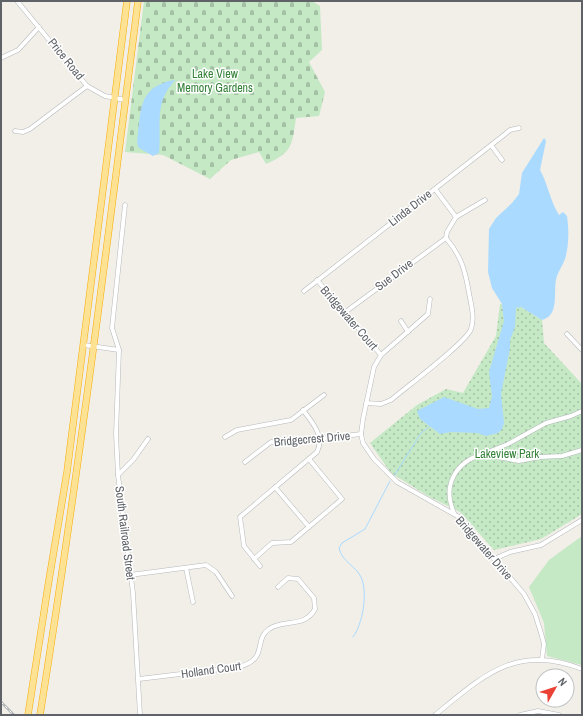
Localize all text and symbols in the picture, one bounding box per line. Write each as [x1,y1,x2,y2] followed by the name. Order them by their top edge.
[44,35,88,83] street label: Price Road
[177,66,253,96] park label: Lake View Memory Gardens
[385,186,435,230] street label: Linda Drive
[372,255,416,295] street label: Sue Drive
[317,283,381,354] street label: Bridgewater Court
[273,428,351,450] street label: Bridgecrest Drive
[475,446,539,462] park label: Lakeview Park
[111,485,139,581] street label: South Railroad Street
[452,513,516,583] street label: Bridgewater Drive
[180,658,242,682] street label: Holland Court
[535,668,575,708] north arrow
[555,675,570,689] text: N

